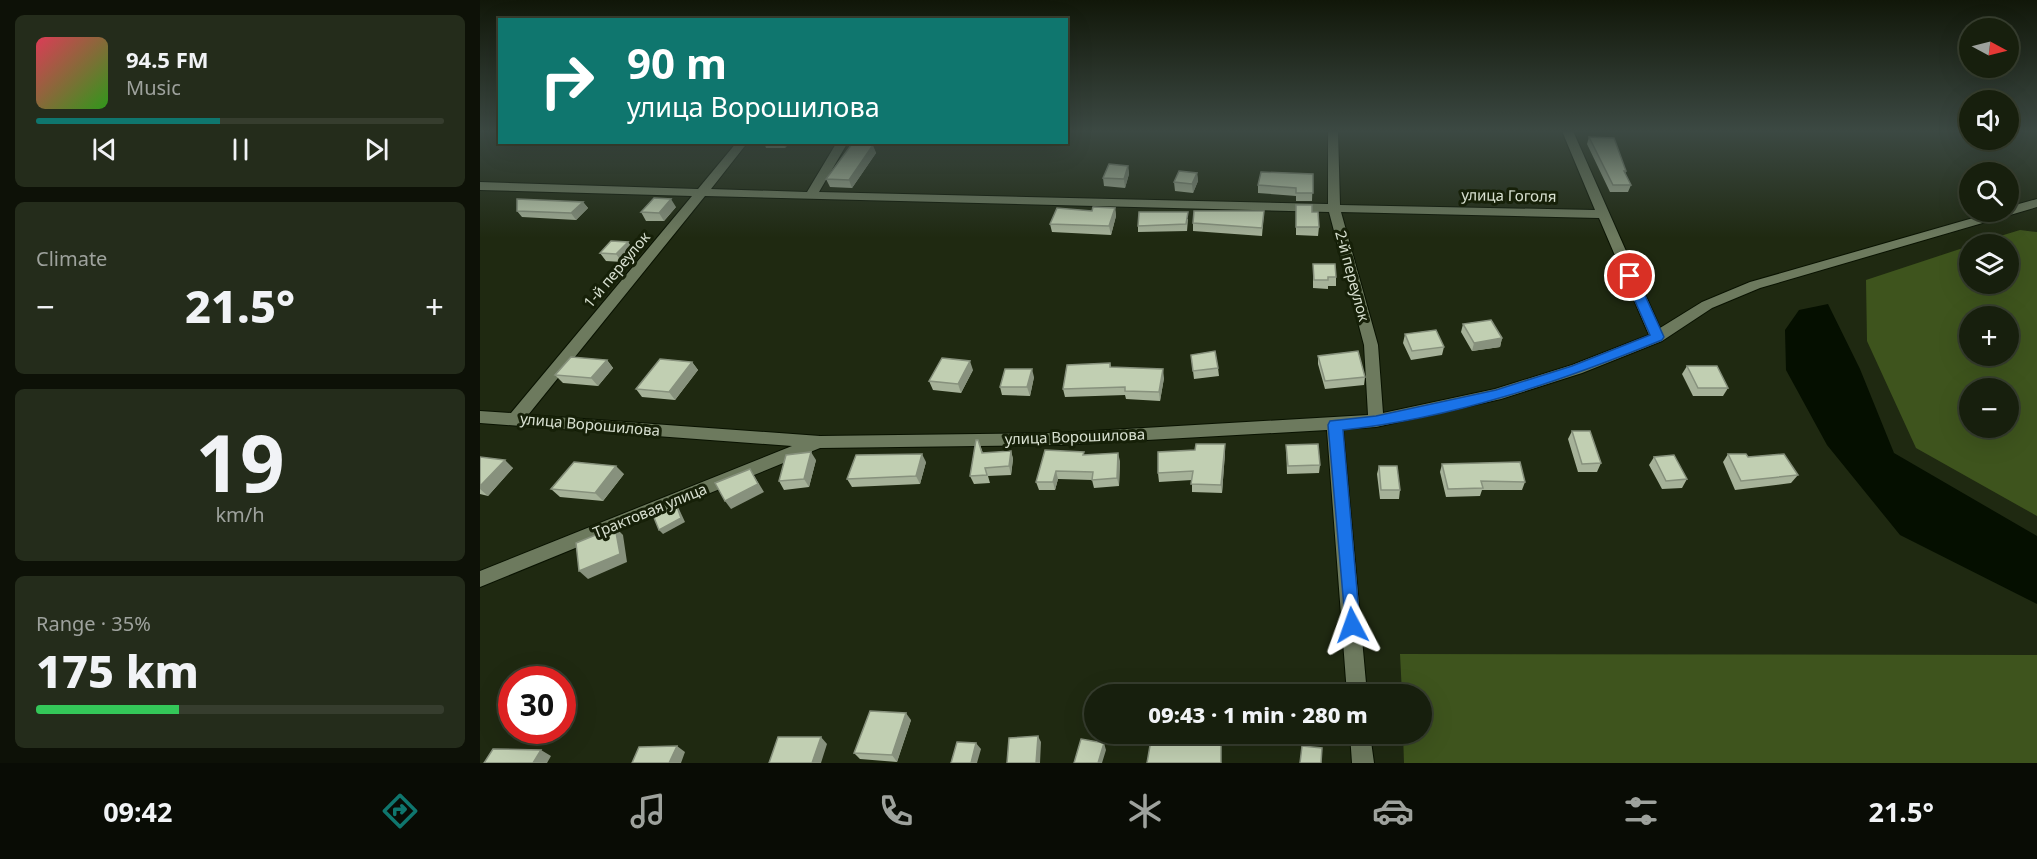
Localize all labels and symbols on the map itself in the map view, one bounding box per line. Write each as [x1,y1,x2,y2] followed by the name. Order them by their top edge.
[1959,18,2019,78] north arrow
[1461,184,1557,206] street label: улица Гоголя
[579,227,654,312] street label: 1-й переулок
[1331,228,1375,324] street label: 2-й переулок
[1604,250,1655,301] pin
[519,408,661,440] street label: улица Ворошилова
[1004,424,1145,448] street label: улица Ворошилова
[590,478,709,542] street label: Трактовая улица
[1320,593,1384,657] position arrow
[498,666,576,744] speed limit sign: 30

